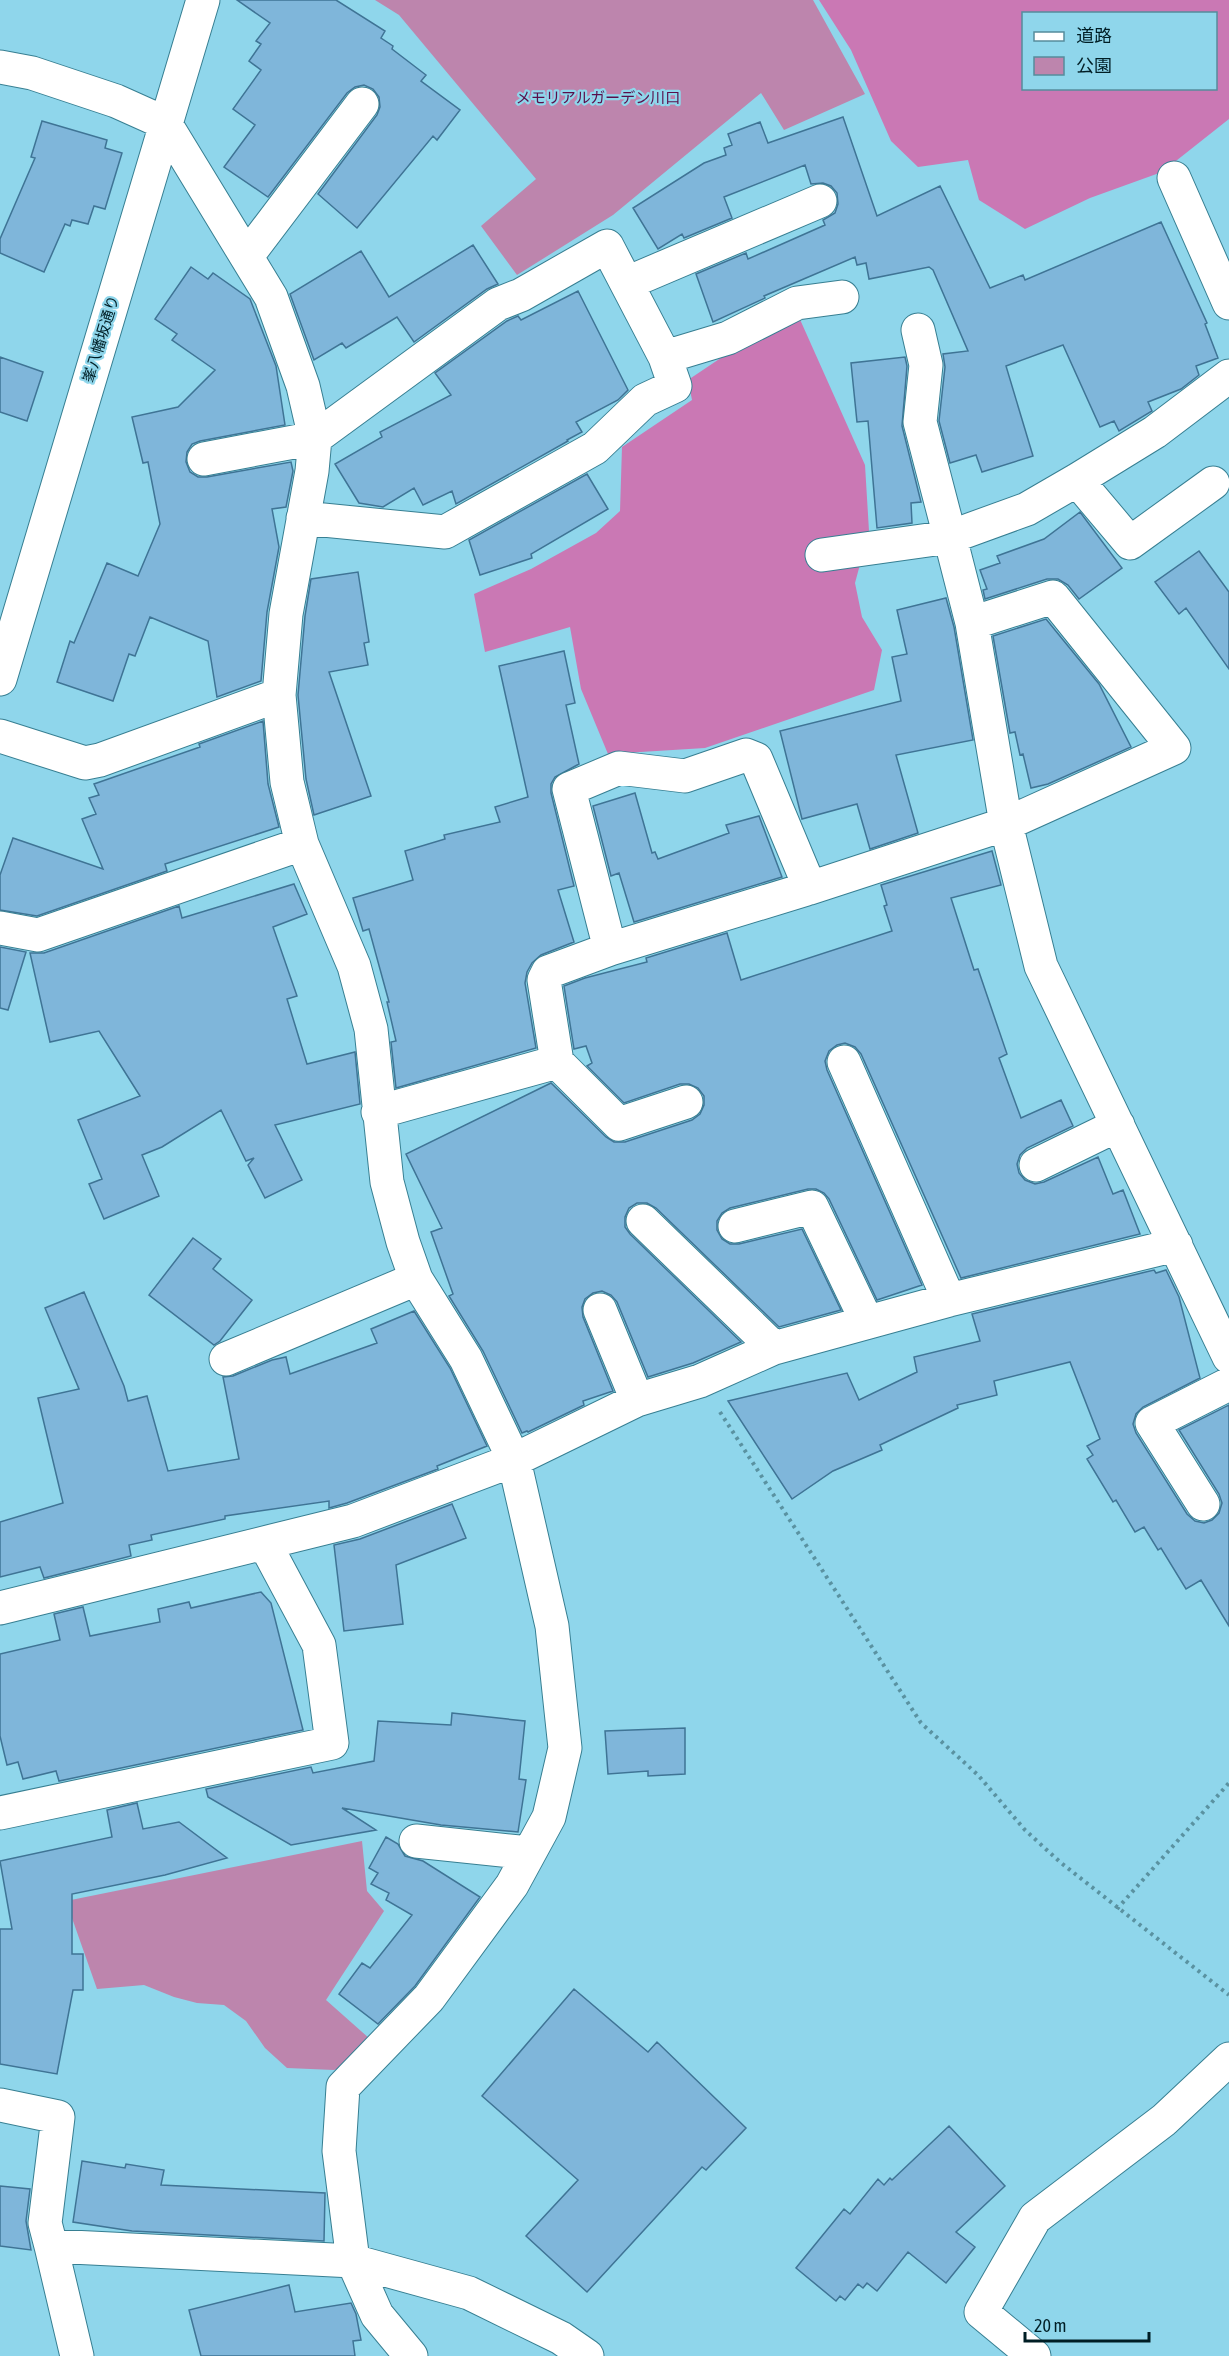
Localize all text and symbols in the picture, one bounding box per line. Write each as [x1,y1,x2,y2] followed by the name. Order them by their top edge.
[1022,12,1217,90] legend
[1076,25,1112,46] text: 道路
[1076,55,1112,76] text: 公園
[516,89,680,106] park label: メモリアルガーデン川口
[79,293,122,384] street label: 峯八幡坂通り
[1025,2305,1150,2343] scale bar
[1034,2315,1066,2336] text: 20 m

